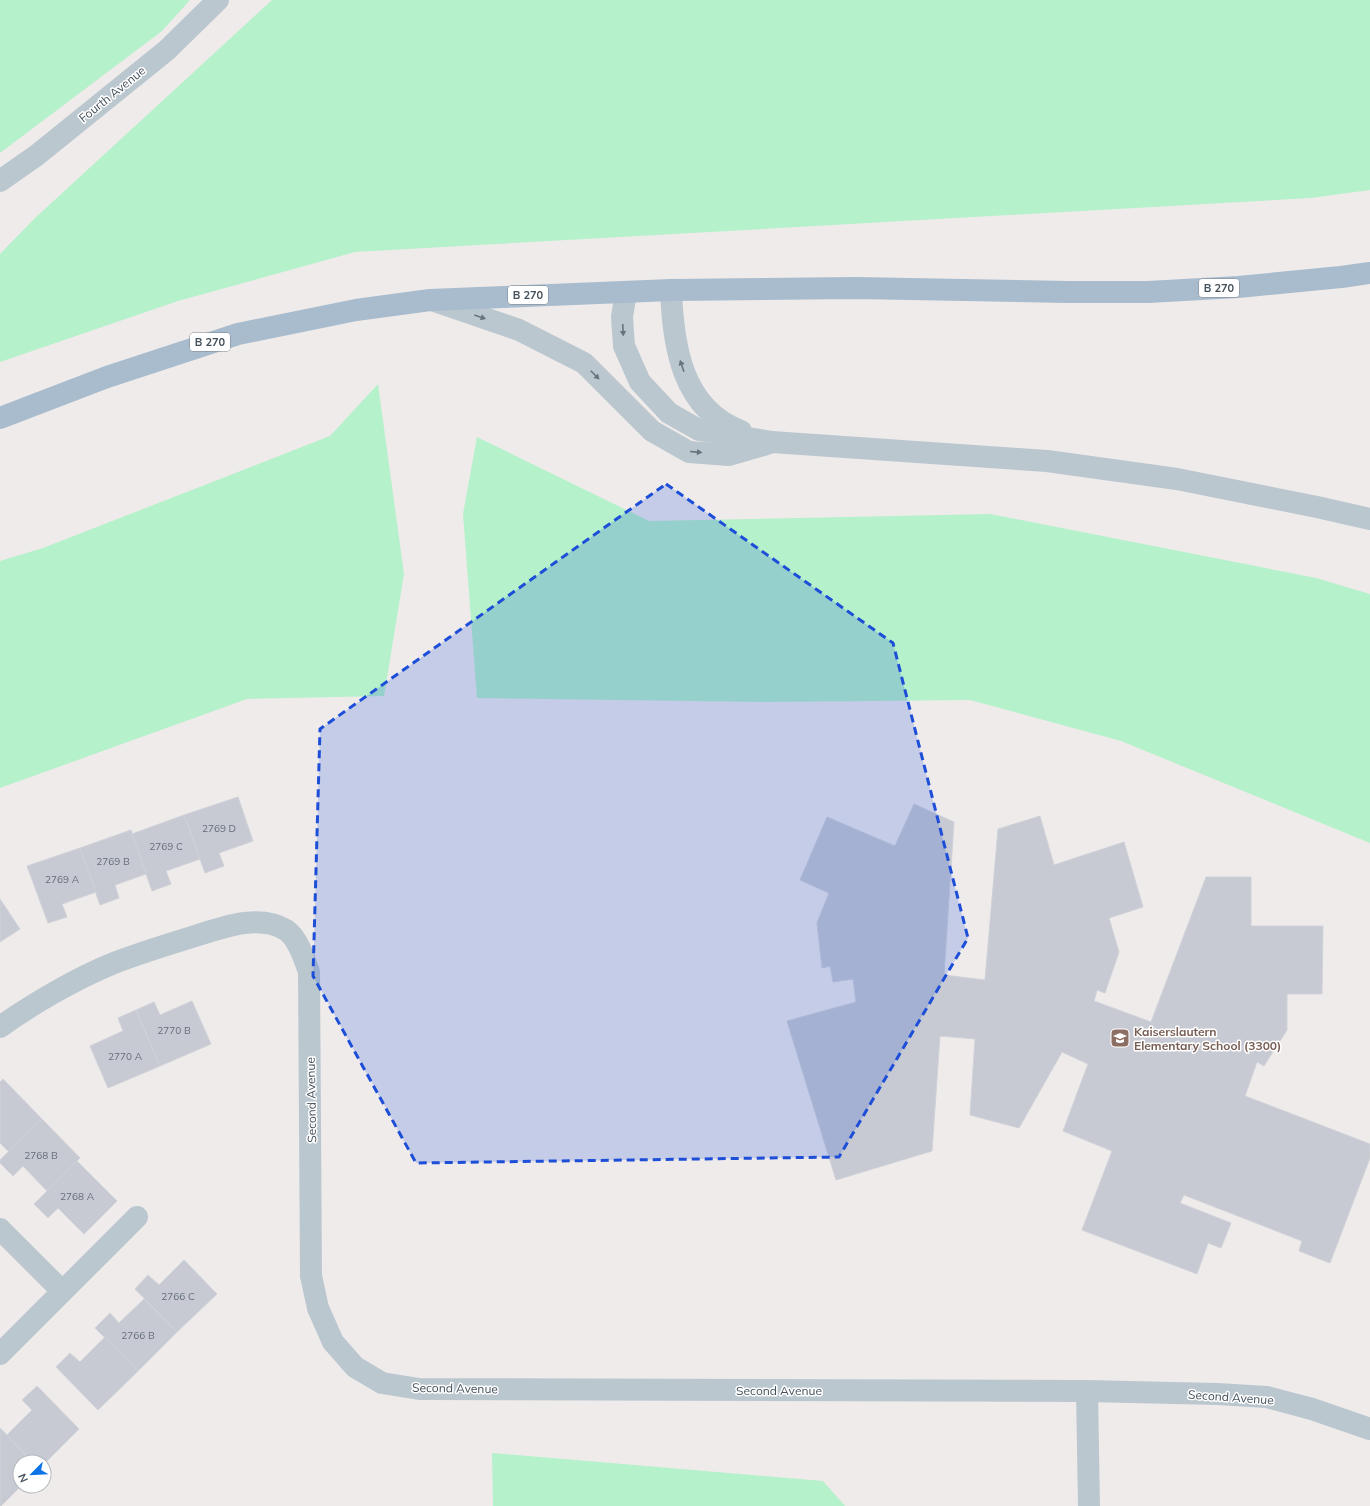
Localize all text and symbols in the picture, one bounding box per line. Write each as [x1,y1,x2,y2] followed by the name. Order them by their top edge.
[76,63,148,125] street label: Fourth Avenue
[1199,279,1239,297] road number: B 270
[508,286,548,304] road number: B 270
[475,314,487,320] one-way arrow
[620,324,626,337] one-way arrow
[190,333,230,351] road number: B 270
[679,360,685,372] one-way arrow
[590,370,600,380] one-way arrow
[690,449,702,456] one-way arrow
[202,822,236,835] house number: 2769 D
[149,840,183,853] house number: 2769 C
[96,855,130,868] house number: 2769 B
[45,873,80,886] house number: 2769 A
[157,1024,191,1037] house number: 2770 B
[1134,1024,1281,1053] place label: Kaiserslautern Elementary School (3300)
[1109,1027,1131,1049] school or university icon: Kaiserslautern Elementary School (3300)
[108,1050,143,1063] house number: 2770 A
[303,1057,319,1143] street label: Second Avenue
[24,1149,58,1162] house number: 2768 B
[60,1190,95,1203] house number: 2768 A
[161,1290,195,1303] house number: 2766 C
[121,1329,155,1342] house number: 2766 B
[412,1380,498,1396] street label: Second Avenue
[736,1383,822,1398] street label: Second Avenue
[1188,1387,1274,1407] street label: Second Avenue
[12,1454,52,1494] north arrow
[15,1471,31,1485] text: N

